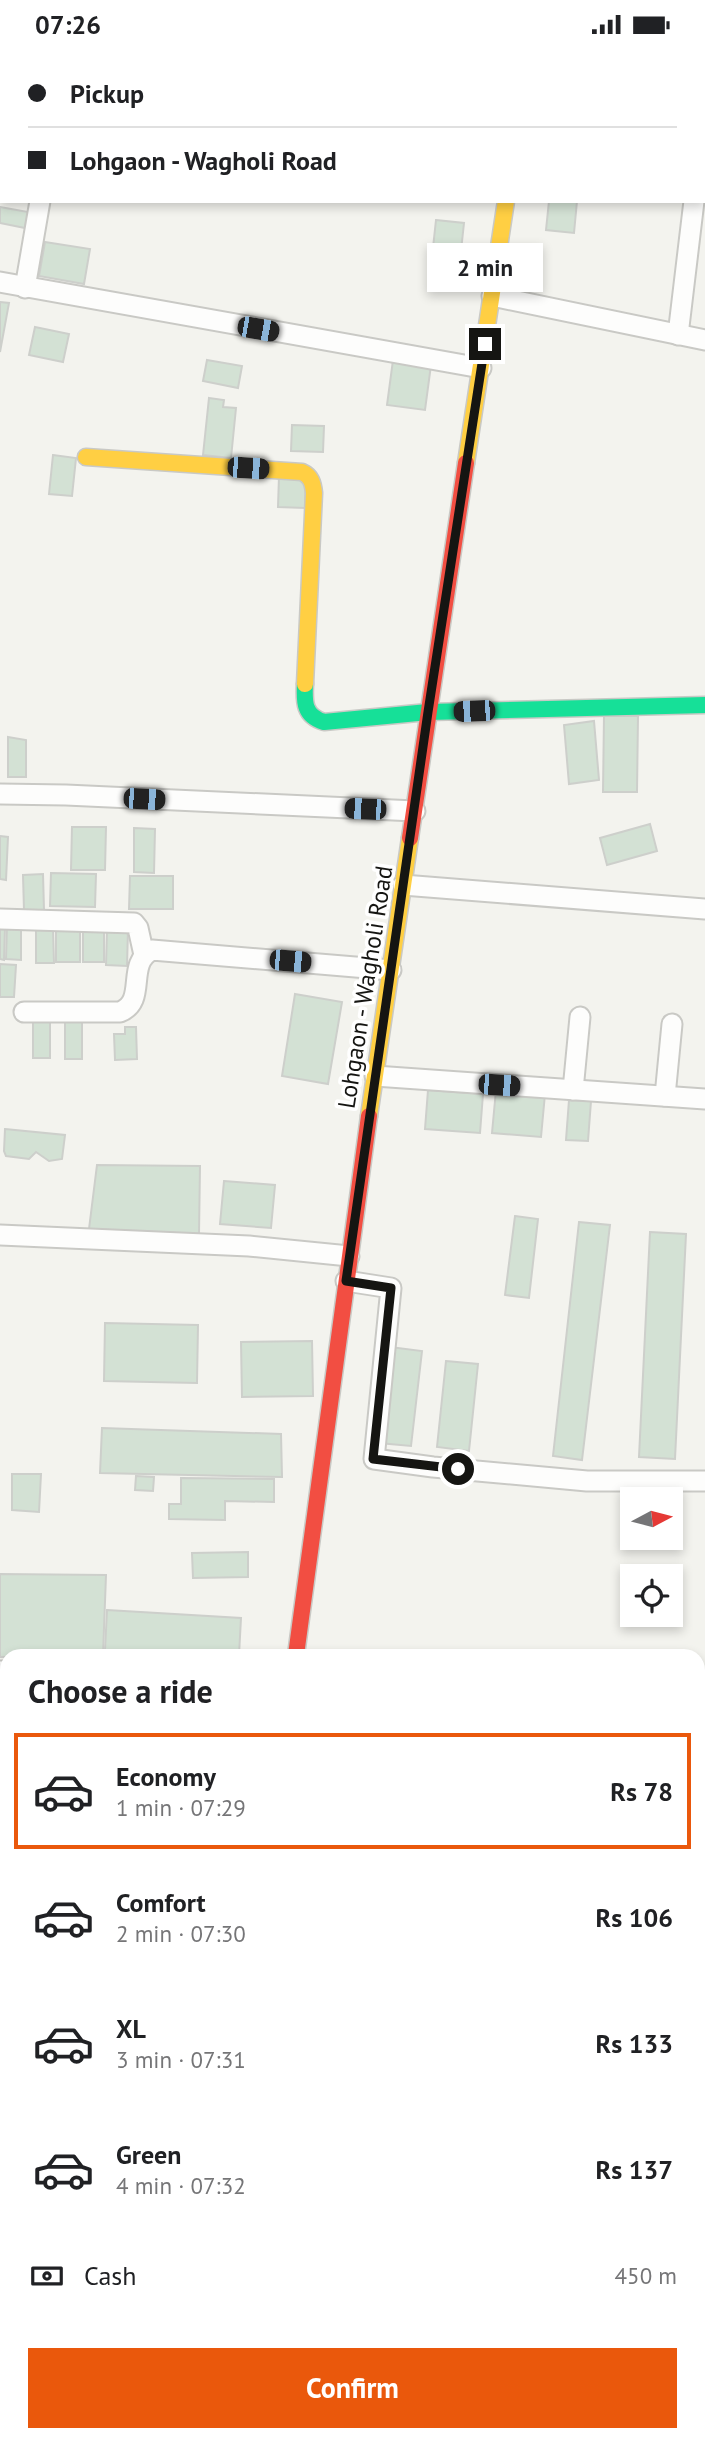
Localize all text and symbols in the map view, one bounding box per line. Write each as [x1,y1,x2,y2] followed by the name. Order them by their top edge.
[35,8,101,41] text: 07:26
[70,77,144,110] text: Pickup
[70,144,337,177] text: Lohgaon - Wagholi Road
[427,243,543,292] callout: 2 min
[457,253,513,282] text: 2 min
[236,315,281,343] car
[469,328,501,360] route end
[227,456,270,480] car
[453,700,496,722] car
[123,787,166,811] car
[344,798,387,820] car
[331,863,399,1111] street label: Lohgaon - Wagholi Road
[269,949,312,973] car
[478,1073,521,1097] car
[442,1453,474,1485] route start
[620,1487,682,1551] north arrow
[620,1487,683,1627] map controls
[620,1564,683,1627] button: locate
[28,1670,213,1712] text: Choose a ride
[32,1760,95,1823] icon: car
[116,1760,216,1793] text: Economy
[610,1775,673,1808] text: Rs 78
[116,1793,246,1822] text: 1 min · 07:29
[32,1886,95,1949] icon: car
[116,1886,206,1919] text: Comfort
[596,1901,673,1934] text: Rs 106
[116,1919,246,1948] text: 2 min · 07:30
[32,2012,95,2075] icon: car
[116,2012,146,2045] text: XL
[596,2027,673,2060] text: Rs 133
[116,2045,246,2074] text: 3 min · 07:31
[32,2138,95,2201] icon: car
[116,2138,181,2171] text: Green
[596,2153,673,2186] text: Rs 137
[116,2171,246,2200] text: 4 min · 07:32
[28,2257,66,2295] icon: cash
[84,2259,136,2292] text: Cash
[615,2261,677,2290] text: 450 m
[28,2348,677,2428] button: Confirm

